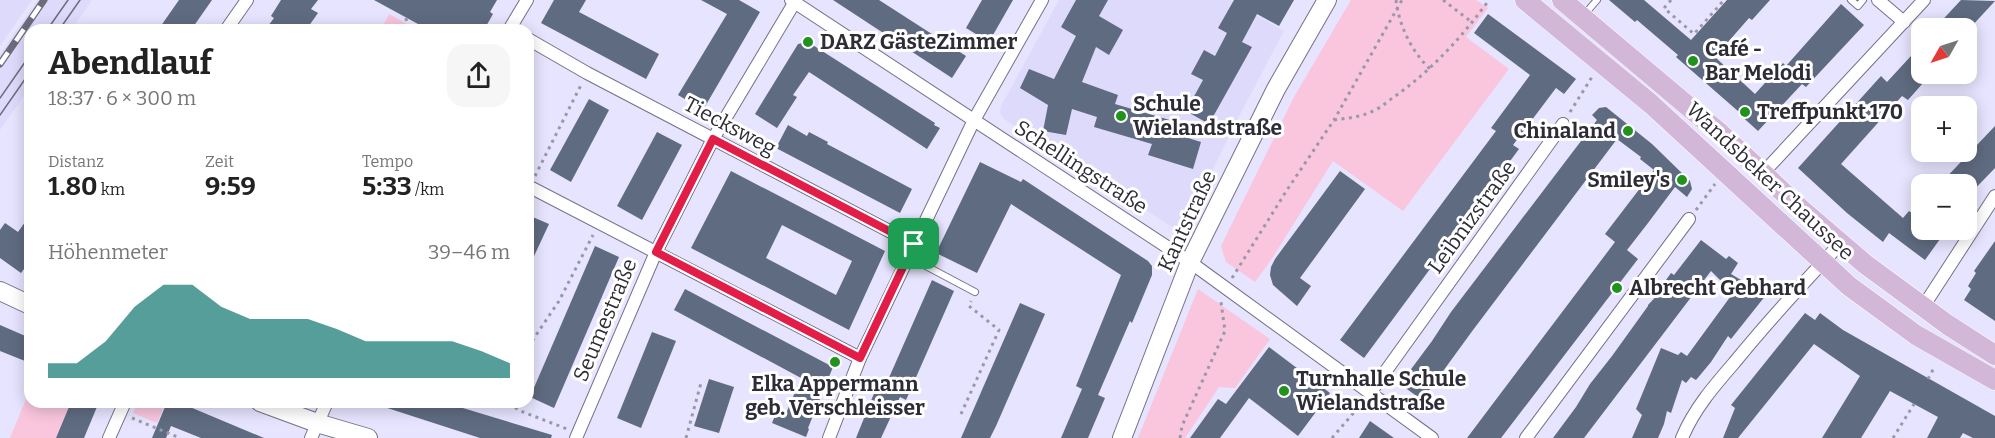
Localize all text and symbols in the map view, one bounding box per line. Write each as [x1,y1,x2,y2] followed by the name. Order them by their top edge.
[1911,18,1977,84] north arrow
[1911,18,1977,240] map controls
[820,29,1018,55] place label: DARZ GästeZimmer
[801,35,815,49] marker: DARZ GästeZimmer
[1705,36,1812,86] place label: Café - Bar Melodi
[48,43,212,83] text: Abendlauf
[447,44,510,107] button: share
[1686,54,1700,68] marker: Café - Bar Melodi
[48,86,196,110] text: 18:37 · 6 × 300 m
[680,91,781,161] street label: Tiecksweg
[1133,91,1282,141] place label: Schule Wielandstraße
[1681,96,1859,266] street label: Wandsbeker Chaussee
[1911,96,1977,162] button: +
[1757,99,1903,125] place label: Treffpunkt 170
[1738,105,1752,119] marker: Treffpunkt 170
[1114,109,1128,123] marker: Schule Wielandstraße
[1010,114,1152,220] street label: Schellingstraße
[1514,118,1616,144] place label: Chinaland
[1621,124,1635,138] marker: Chinaland
[48,152,104,171] text: Distanz
[205,152,234,171] text: Zeit
[362,152,413,171] text: Tempo
[1422,155,1522,279] street label: Leibnizstraße
[1152,166,1222,276] street label: Kantstraße
[1587,167,1670,193] place label: Smiley's
[48,171,98,202] text: 1.80
[205,171,256,202] text: 9:59
[362,171,412,202] text: 5:33
[1675,173,1689,187] marker: Smiley's
[1911,174,1977,240] button: −
[98,180,125,199] text: km
[412,180,444,199] text: /km
[888,218,939,269] pin
[897,227,930,260] icon: arrive
[48,240,168,264] text: Höhenmeter
[428,240,510,264] text: 39–46 m
[567,255,643,385] street label: Seumestraße
[1629,275,1807,301] place label: Albrecht Gebhard
[1610,281,1624,295] marker: Albrecht Gebhard
[828,355,842,369] marker: Elka Appermann geb. Verschleisser
[1296,366,1466,416] place label: Turnhalle Schule Wielandstraße
[745,371,925,421] place label: Elka Appermann geb. Verschleisser
[1277,384,1291,398] marker: Turnhalle Schule Wielandstraße

